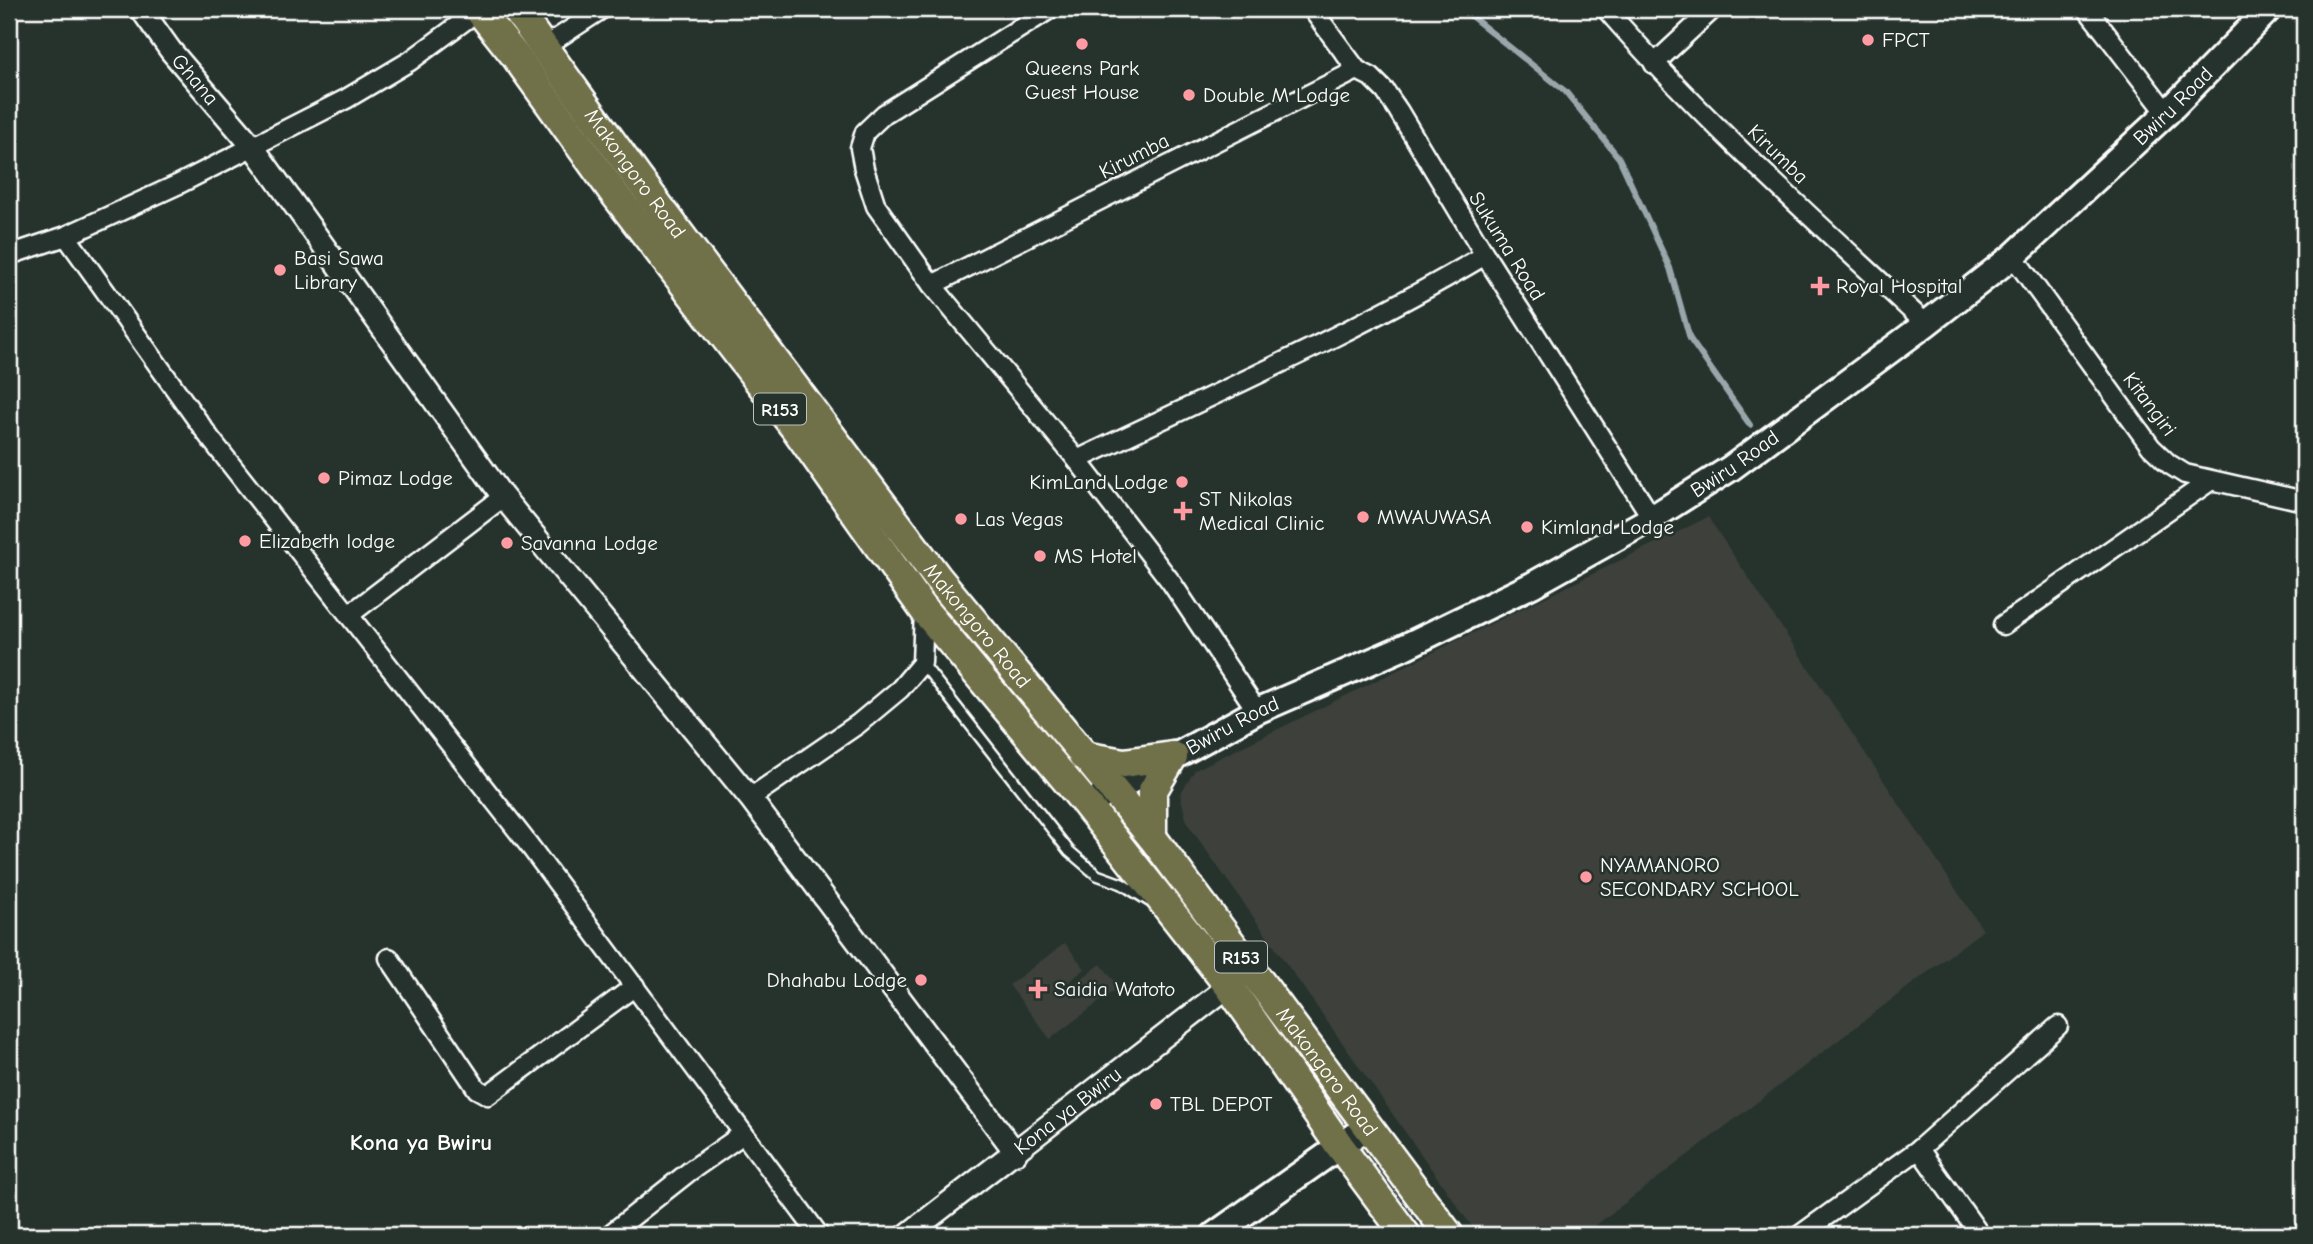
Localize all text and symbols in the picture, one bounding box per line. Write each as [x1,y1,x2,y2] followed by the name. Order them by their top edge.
[1882,28,1930,52] place label: FPCT
[1860,32,1876,48] marker: FPCT
[1074,36,1090,52] marker: Queens Park Guest House
[167,49,224,110] street label: Ghana
[1025,56,1139,104] place label: Queens Park Guest House
[2128,62,2218,150] street label: Bwiru Road
[1203,83,1350,107] place label: Double M Lodge
[1181,87,1197,103] marker: Double M Lodge
[580,104,691,243] street label: Makongoro Road
[1743,119,1813,189] street label: Kirumba
[1095,128,1173,184] street label: Kirumba
[1464,187,1550,305] street label: Sukuma Road
[294,246,384,294] place label: Basi Sawa Library
[272,262,288,278] marker: Basi Sawa Library
[1836,274,1962,298] place label: Royal Hospital
[1810,276,1830,296] marker: Royal Hospital
[2118,367,2182,441] street label: Kitangiri
[754,394,806,424] road number: R153
[1686,425,1783,503] street label: Bwiru Road
[338,466,453,490] place label: Pimaz Lodge
[316,470,332,486] marker: Pimaz Lodge
[1029,470,1168,494] place label: KimLand Lodge
[1174,474,1190,490] marker: KimLand Lodge
[1199,487,1324,535] place label: ST Nikolas Medical Clinic
[1173,501,1193,521] marker: ST Nikolas Medical Clinic
[1377,505,1492,529] place label: MWAUWASA
[975,507,1063,531] place label: Las Vegas
[1355,509,1371,525] marker: MWAUWASA
[953,511,969,527] marker: Las Vegas
[1541,515,1674,539] place label: Kimland Lodge
[1519,519,1535,535] marker: Kimland Lodge
[259,529,395,553] place label: Elizabeth lodge
[521,531,658,555] place label: Savanna Lodge
[237,533,253,549] marker: Elizabeth lodge
[499,535,515,551] marker: Savanna Lodge
[1054,544,1137,568] place label: MS Hotel
[1032,548,1048,564] marker: MS Hotel
[919,558,1036,693] street label: Makongoro Road
[1182,691,1283,760] street label: Bwiru Road
[1600,853,1799,901] place label: NYAMANORO SECONDARY SCHOOL
[1578,869,1594,885] marker: NYAMANORO SECONDARY SCHOOL
[1215,942,1267,973] road number: R153
[767,968,907,992] place label: Dhahabu Lodge
[913,972,929,988] marker: Dhahabu Lodge
[1054,977,1175,1001] place label: Saidia Watoto
[1028,979,1048,999] marker: Saidia Watoto
[1271,1002,1383,1141] street label: Makongoro Road
[1009,1062,1126,1160] street label: Kona ya Bwiru
[1170,1092,1273,1116] place label: TBL DEPOT
[1148,1096,1164,1112] marker: TBL DEPOT
[350,1129,492,1156] district label: Kona ya Bwiru

